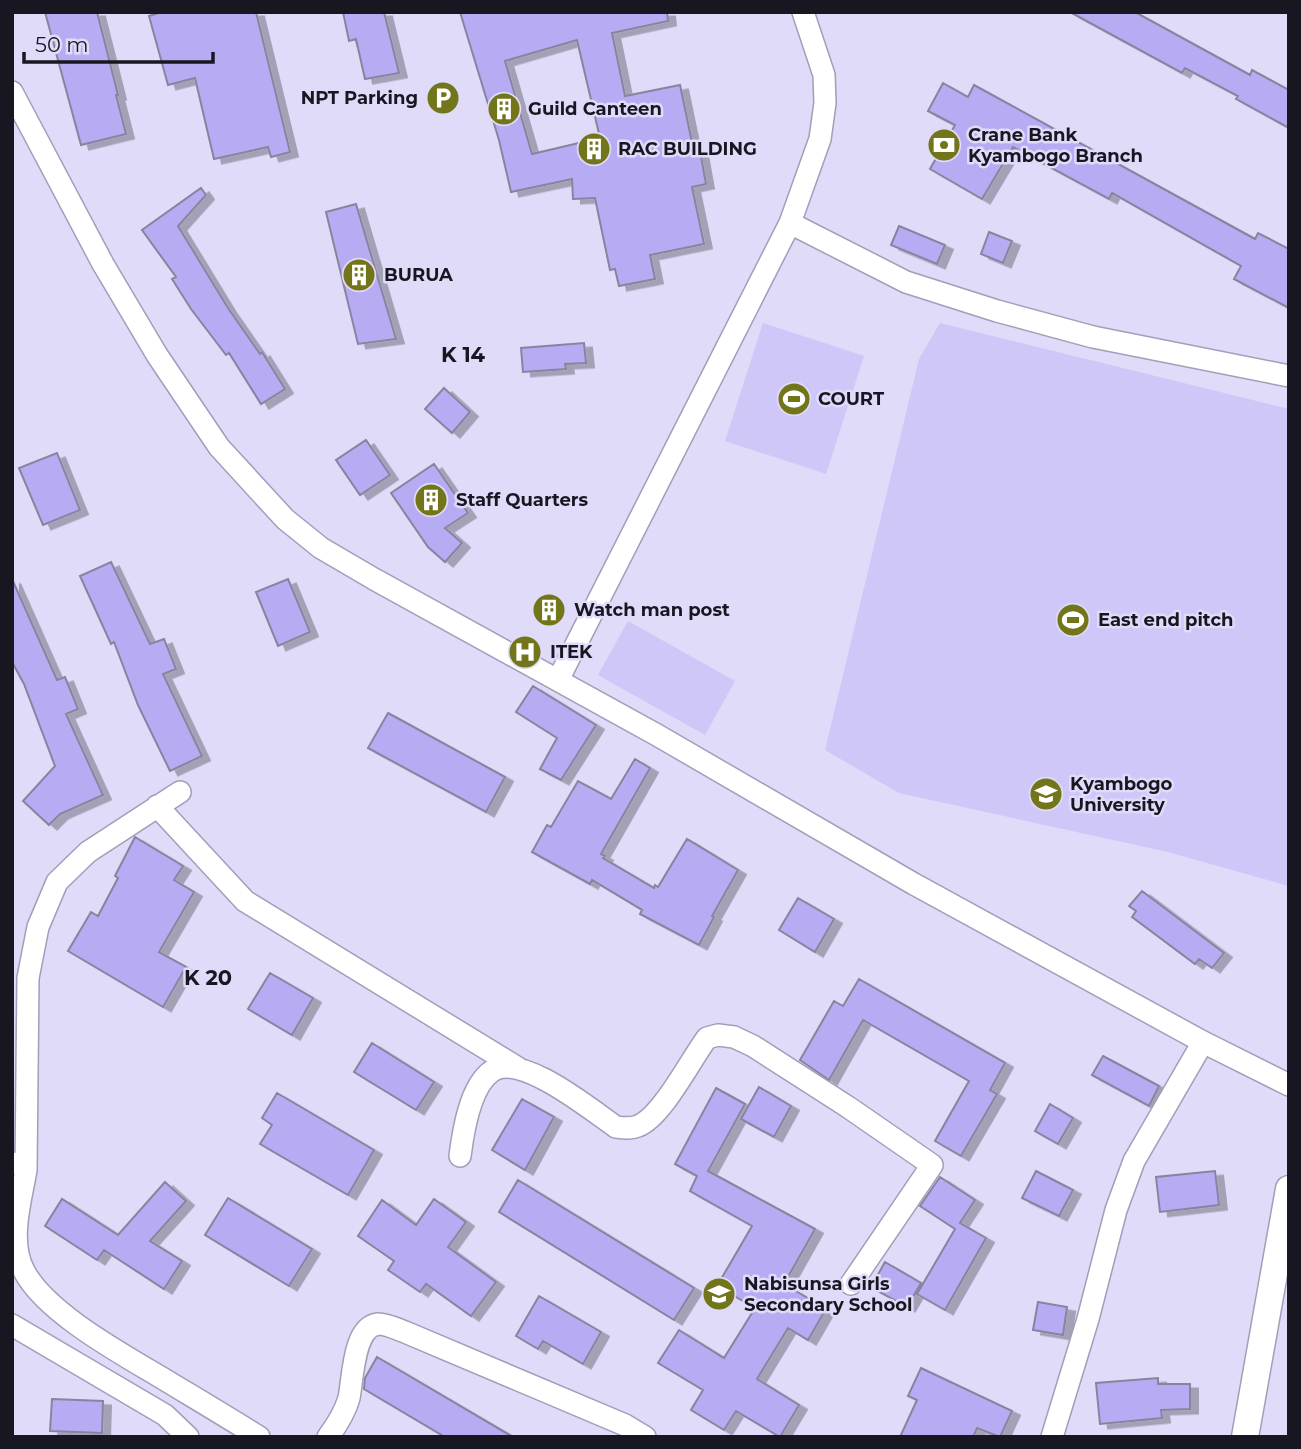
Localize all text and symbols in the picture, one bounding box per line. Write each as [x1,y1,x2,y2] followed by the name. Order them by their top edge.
[24,21,214,65] scale bar
[35,32,89,57] text: 50 m
[424,79,462,117] parking icon: NPT Parking
[301,87,418,109] place label: NPT Parking
[485,90,523,128] building icon: Guild Canteen
[528,98,662,120] place label: Guild Canteen
[968,124,1143,167] place label: Crane Bank Kyambogo Branch
[925,126,963,164] bank icon: Crane Bank Kyambogo Branch
[575,130,613,168] building icon: RAC BUILDING
[618,138,757,160] place label: RAC BUILDING
[340,256,378,294] building icon: BURUA
[384,264,453,286] place label: BURUA
[441,342,486,367] district label: K 14
[775,380,813,418] sports icon: COURT
[818,388,885,410] place label: COURT
[412,481,450,519] building icon: Staff Quarters
[456,489,589,511] place label: Staff Quarters
[530,591,568,629] building icon: Watch man post
[574,599,730,621] place label: Watch man post
[1054,601,1092,639] sports icon: East end pitch
[1098,609,1233,631] place label: East end pitch
[506,633,544,671] hospital icon: ITEK
[550,641,593,663] place label: ITEK
[1070,773,1172,816] place label: Kyambogo University
[1027,775,1065,813] school or university icon: Kyambogo University
[184,965,232,990] district label: K 20
[744,1273,912,1316] place label: Nabisunsa Girls Secondary School
[700,1275,738,1313] school or university icon: Nabisunsa Girls Secondary School

